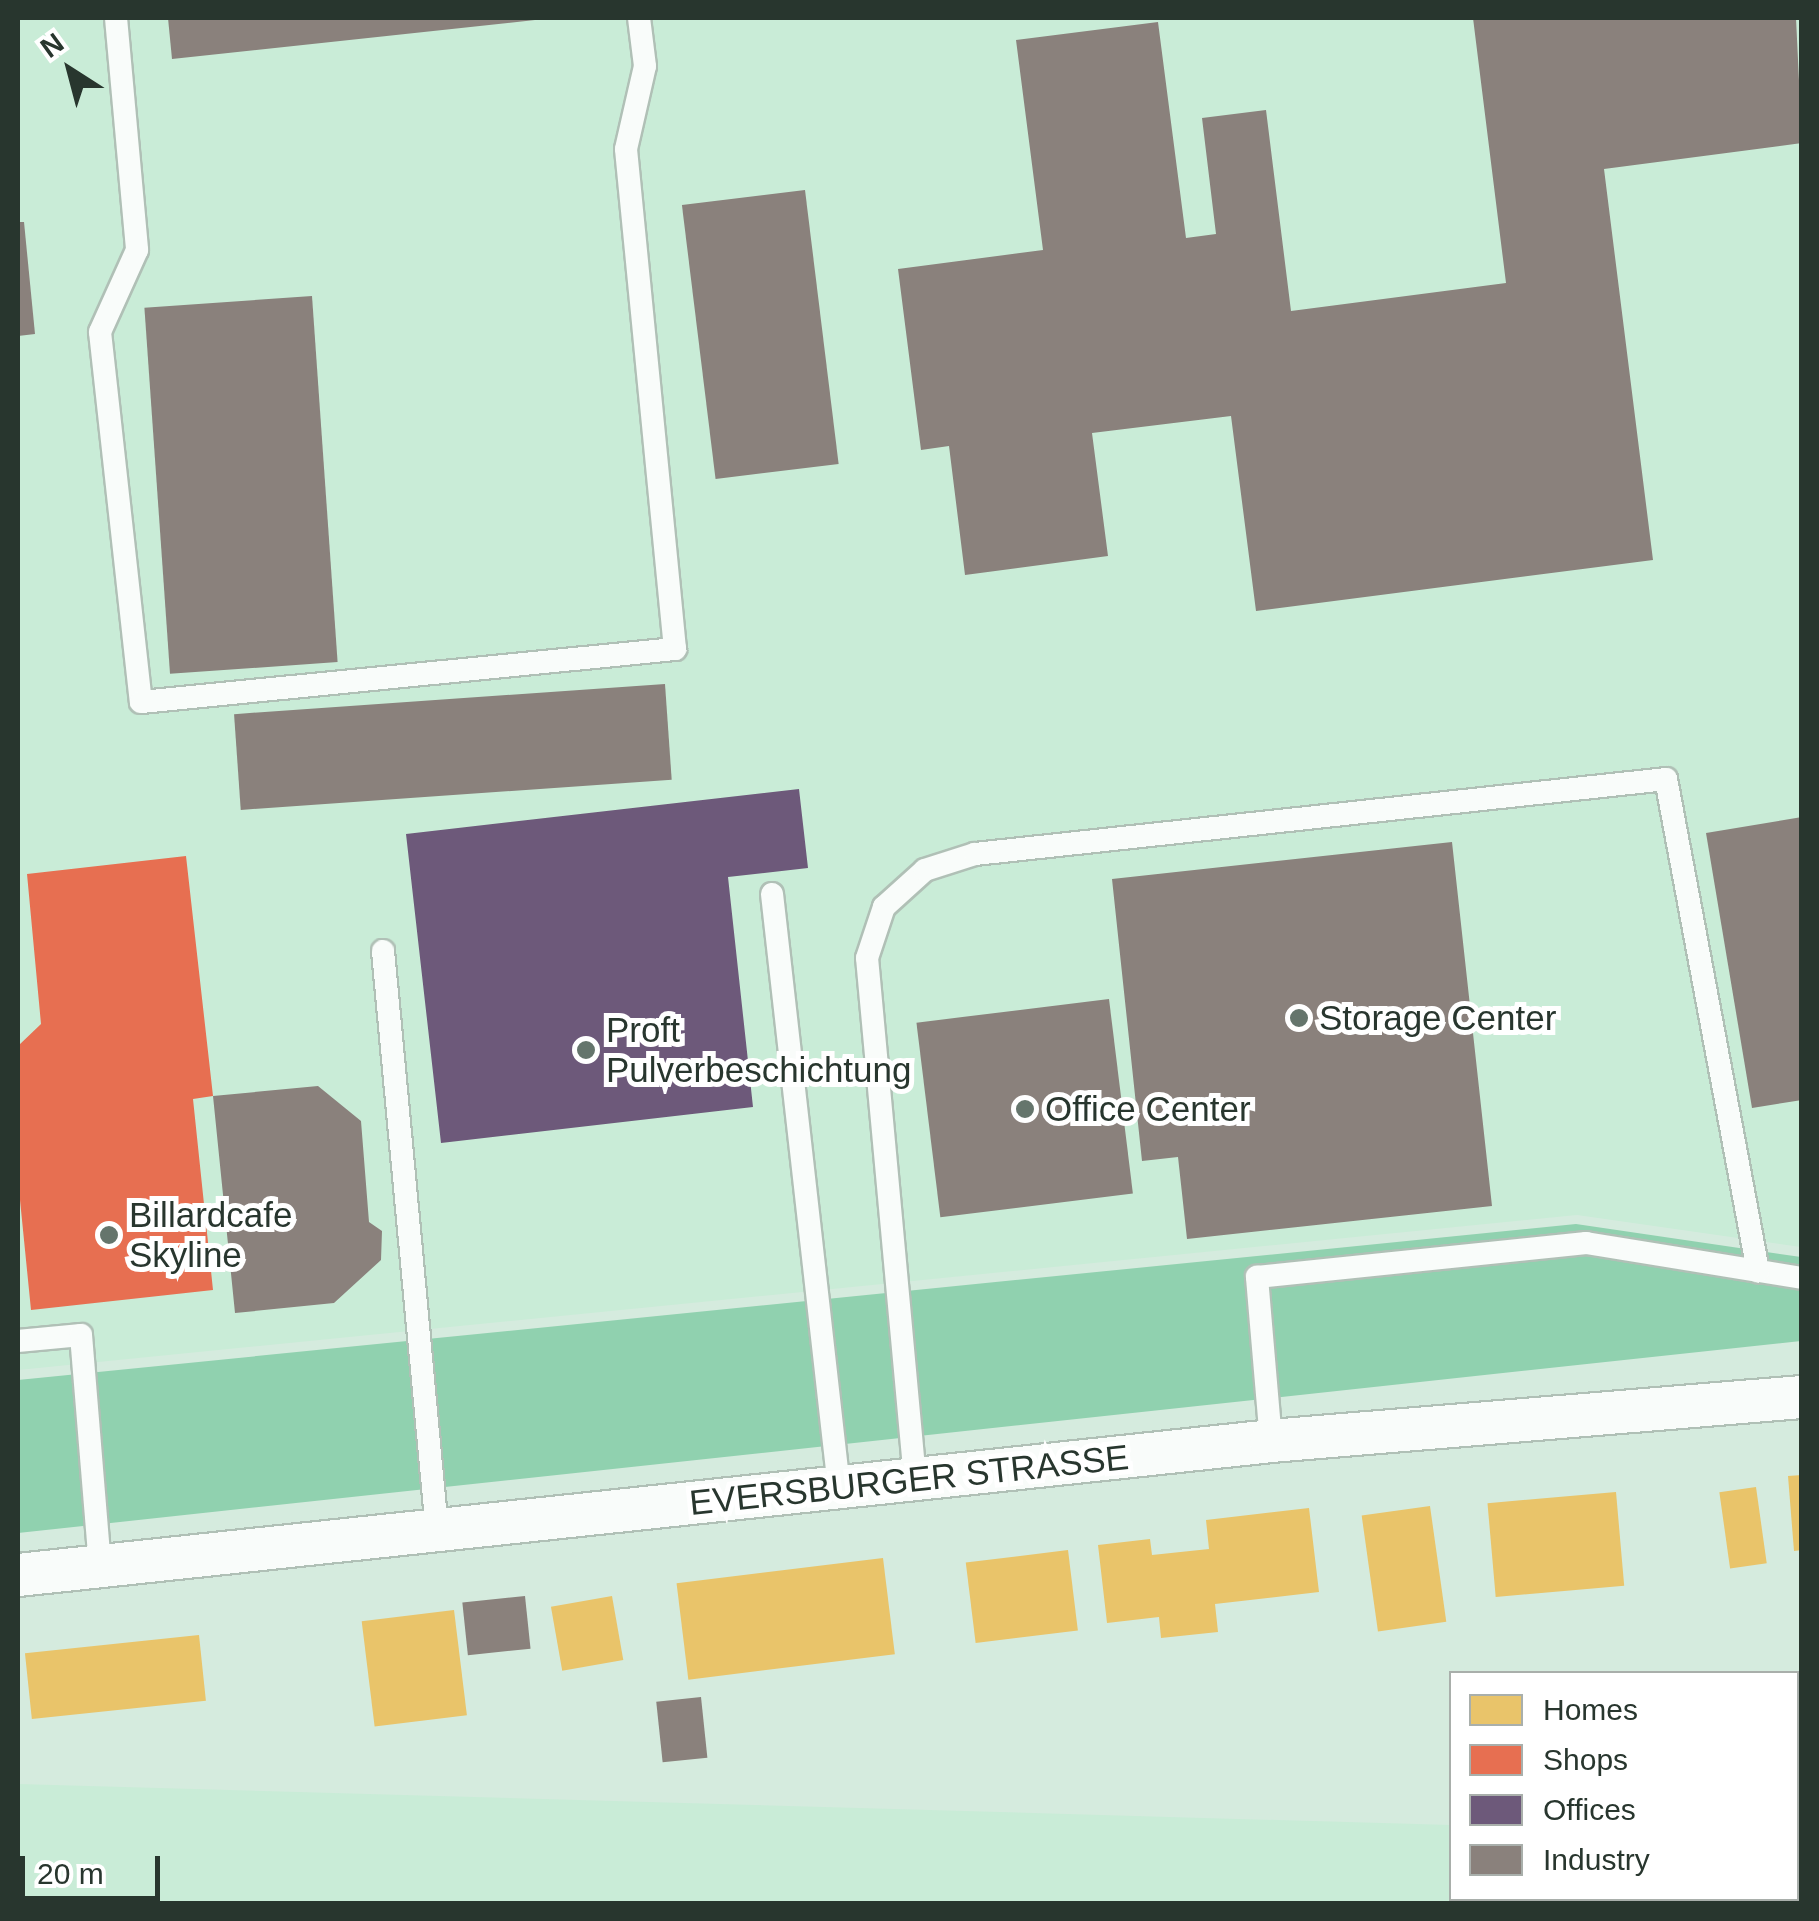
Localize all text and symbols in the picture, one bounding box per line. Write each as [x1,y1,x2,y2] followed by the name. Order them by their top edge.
[20,20,120,120] north arrow
[35,27,69,64] text: N
[1319,997,1556,1039] place label: Storage Center
[1288,1007,1310,1029] marker: Storage Center
[606,1009,911,1091] place label: Proft Pulverbeschichtung
[575,1039,597,1061] marker: Proft Pulverbeschichtung
[1045,1088,1251,1130] place label: Office Center
[1014,1098,1036,1120] marker: Office Center
[129,1194,292,1276] place label: Billardcafe Skyline
[98,1224,120,1246] marker: Billardcafe Skyline
[687,1436,1131,1524] street label: EVERSBURGER STRASSE
[1449,1671,1799,1901] legend
[1543,1693,1638,1726] text: Homes
[1543,1743,1628,1776] text: Shops
[1543,1793,1636,1826] text: Offices
[25,1836,165,1898] scale bar
[1543,1843,1650,1876] text: Industry
[37,1857,104,1890] text: 20 m

